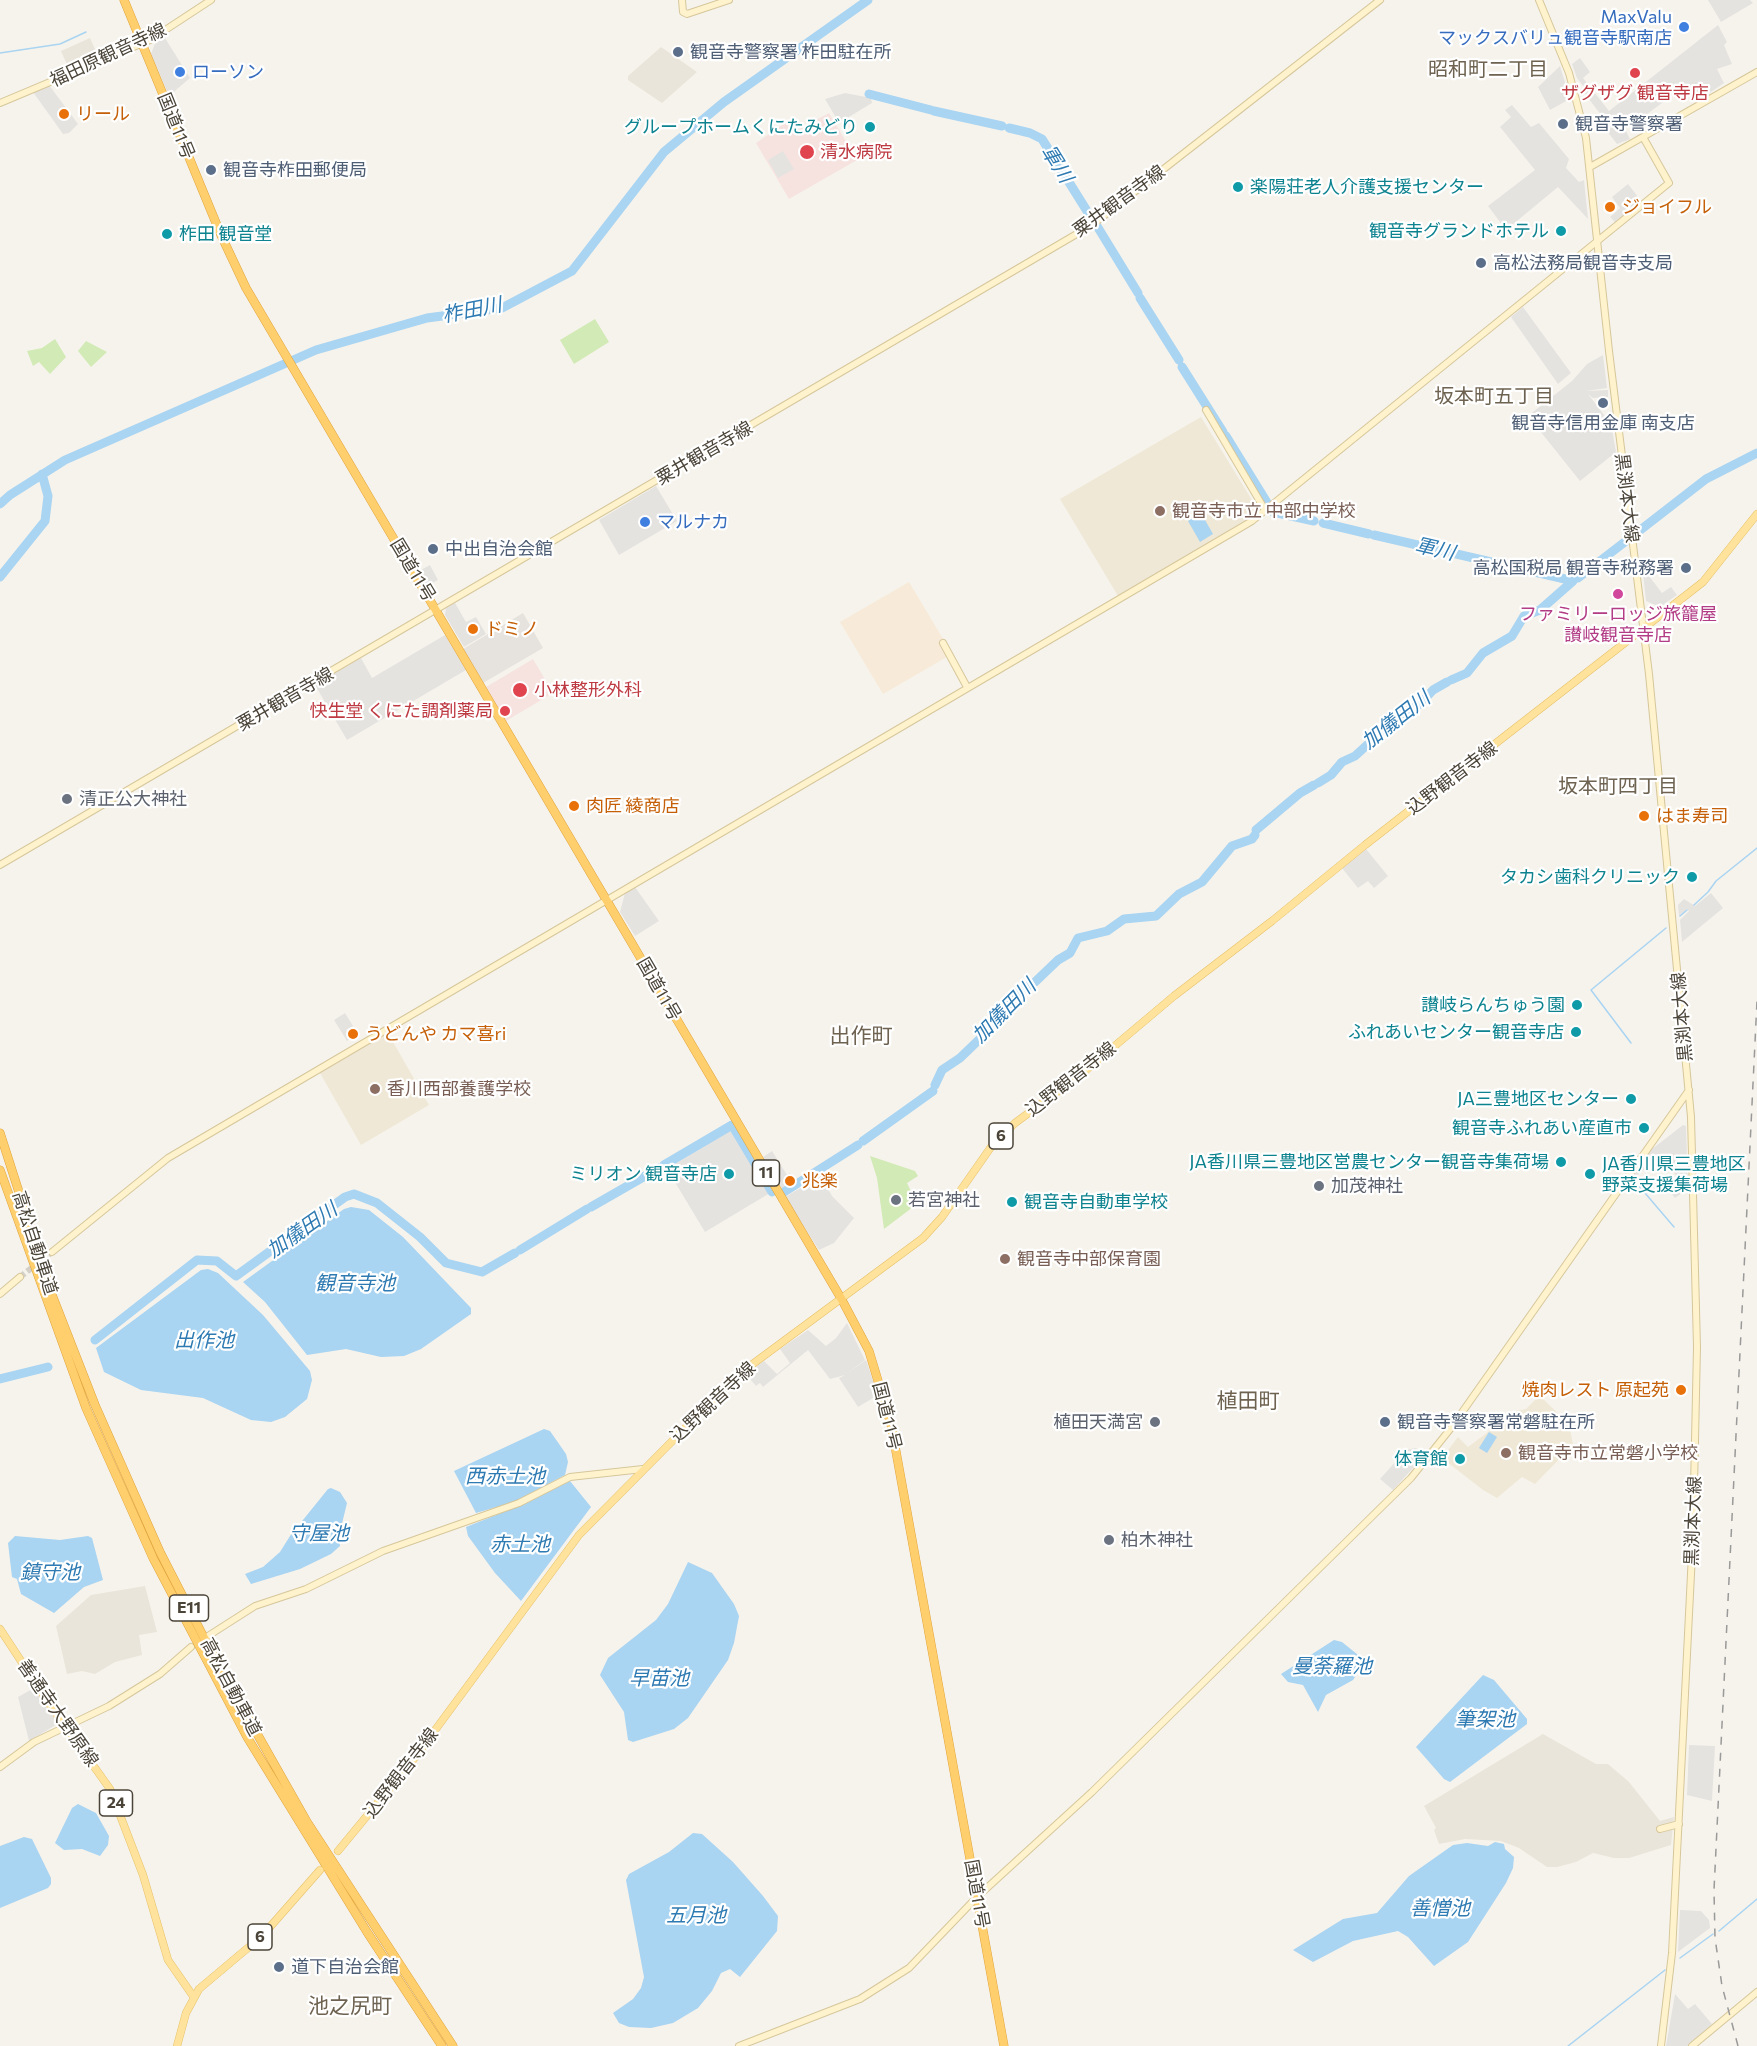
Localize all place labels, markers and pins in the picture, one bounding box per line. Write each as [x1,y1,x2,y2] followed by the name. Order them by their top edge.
[1438,6,1672,48] place label: MaxValu マックスバリュ観音寺駅南店
[1677,20,1691,34] marker: MaxValu マックスバリュ観音寺駅南店
[690,41,891,63] place label: 観音寺警察署 柞田駐在所
[671,45,685,59] marker: 観音寺警察署 柞田駐在所
[192,61,264,83] place label: ローソン
[173,65,187,79] marker: ローソン
[1628,66,1642,80] marker: ザグザグ 観音寺店
[1561,82,1709,104] place label: ザグザグ 観音寺店
[76,103,130,125] place label: リール
[57,107,71,121] marker: リール
[1575,113,1683,135] place label: 観音寺警察署
[624,116,858,138] place label: グループホームくにたみどり
[1556,117,1570,131] marker: 観音寺警察署
[863,120,877,134] marker: グループホームくにたみどり
[820,141,892,163] place label: 清水病院
[798,143,816,161] marker: 清水病院
[223,159,367,181] place label: 観音寺柞田郵便局
[204,163,218,177] marker: 観音寺柞田郵便局
[1250,176,1484,198] place label: 楽陽荘老人介護支援センター
[1231,180,1245,194] marker: 楽陽荘老人介護支援センター
[1622,196,1712,218] place label: ジョイフル
[1603,200,1617,214] marker: ジョイフル
[1369,220,1549,242] place label: 観音寺グランドホテル
[179,223,272,245] place label: 柞田 観音堂
[1554,224,1568,238] marker: 観音寺グランドホテル
[160,227,174,241] marker: 柞田 観音堂
[1493,252,1673,274] place label: 高松法務局観音寺支局
[1474,256,1488,270] marker: 高松法務局観音寺支局
[1596,396,1610,410] marker: 観音寺信用金庫 南支店
[1511,412,1695,434] place label: 観音寺信用金庫 南支店
[1172,500,1355,522] place label: 観音寺市立 中部中学校
[1153,504,1167,518] marker: 観音寺市立 中部中学校
[657,511,729,533] place label: マルナカ
[638,515,652,529] marker: マルナカ
[445,538,553,560] place label: 中出自治会館
[426,542,440,556] marker: 中出自治会館
[1473,557,1674,579] place label: 高松国税局 観音寺税務署
[1679,561,1693,575] marker: 高松国税局 観音寺税務署
[1611,587,1625,601] marker: ファミリーロッジ旅籠屋 讃岐観音寺店
[1519,603,1717,646] place label: ファミリーロッジ旅籠屋 讃岐観音寺店
[485,618,539,640] place label: ドミノ
[466,622,480,636] marker: ドミノ
[534,679,642,701] place label: 小林整形外科
[511,681,529,699] marker: 小林整形外科
[310,700,493,722] place label: 快生堂 くにた調剤薬局
[498,704,512,718] marker: 快生堂 くにた調剤薬局
[79,788,187,810] place label: 清正公大神社
[60,792,74,806] marker: 清正公大神社
[586,795,679,817] place label: 肉匠 綾商店
[567,799,581,813] marker: 肉匠 綾商店
[1656,805,1728,827] place label: はま寿司
[1637,809,1651,823] marker: はま寿司
[1500,866,1680,888] place label: タカシ歯科クリニック
[1685,870,1699,884] marker: タカシ歯科クリニック
[1421,994,1565,1016] place label: 讃岐らんちゅう園
[1570,998,1584,1012] marker: 讃岐らんちゅう園
[1348,1021,1564,1043] place label: ふれあいセンター観音寺店
[365,1023,506,1045] place label: うどんや カマ喜ri
[1569,1025,1583,1039] marker: ふれあいセンター観音寺店
[346,1027,360,1041] marker: うどんや カマ喜ri
[387,1078,531,1100] place label: 香川西部養護学校
[368,1082,382,1096] marker: 香川西部養護学校
[1457,1088,1619,1110] place label: JA三豊地区センター
[1624,1092,1638,1106] marker: JA三豊地区センター
[1452,1117,1632,1139] place label: 観音寺ふれあい産直市
[1637,1121,1651,1135] marker: 観音寺ふれあい産直市
[1189,1151,1549,1173] place label: JA香川県三豊地区営農センター観音寺集荷場
[1602,1153,1746,1196] place label: JA香川県三豊地区 野菜支援集荷場
[1554,1155,1568,1169] marker: JA香川県三豊地区営農センター観音寺集荷場
[570,1163,717,1185] place label: ミリオン 観音寺店
[722,1167,736,1181] marker: ミリオン 観音寺店
[1583,1167,1597,1181] marker: JA香川県三豊地区 野菜支援集荷場
[802,1170,838,1192] place label: 兆楽
[783,1174,797,1188] marker: 兆楽
[1331,1175,1403,1197] place label: 加茂神社
[1312,1179,1326,1193] marker: 加茂神社
[908,1189,980,1211] place label: 若宮神社
[1024,1191,1168,1213] place label: 観音寺自動車学校
[889,1193,903,1207] marker: 若宮神社
[1005,1195,1019,1209] marker: 観音寺自動車学校
[1017,1248,1161,1270] place label: 観音寺中部保育園
[998,1252,1012,1266] marker: 観音寺中部保育園
[1522,1379,1669,1401] place label: 焼肉レスト 原起苑
[1674,1383,1688,1397] marker: 焼肉レスト 原起苑
[1053,1411,1143,1433] place label: 植田天満宮
[1397,1411,1595,1433] place label: 観音寺警察署常磐駐在所
[1148,1415,1162,1429] marker: 植田天満宮
[1378,1415,1392,1429] marker: 観音寺警察署常磐駐在所
[1518,1442,1698,1464] place label: 観音寺市立常磐小学校
[1499,1446,1513,1460] marker: 観音寺市立常磐小学校
[1394,1448,1448,1470] place label: 体育館
[1453,1452,1467,1466] marker: 体育館
[1121,1529,1193,1551] place label: 柏木神社
[1102,1533,1116,1547] marker: 柏木神社
[291,1956,399,1978] place label: 道下自治会館
[272,1960,286,1974] marker: 道下自治会館

